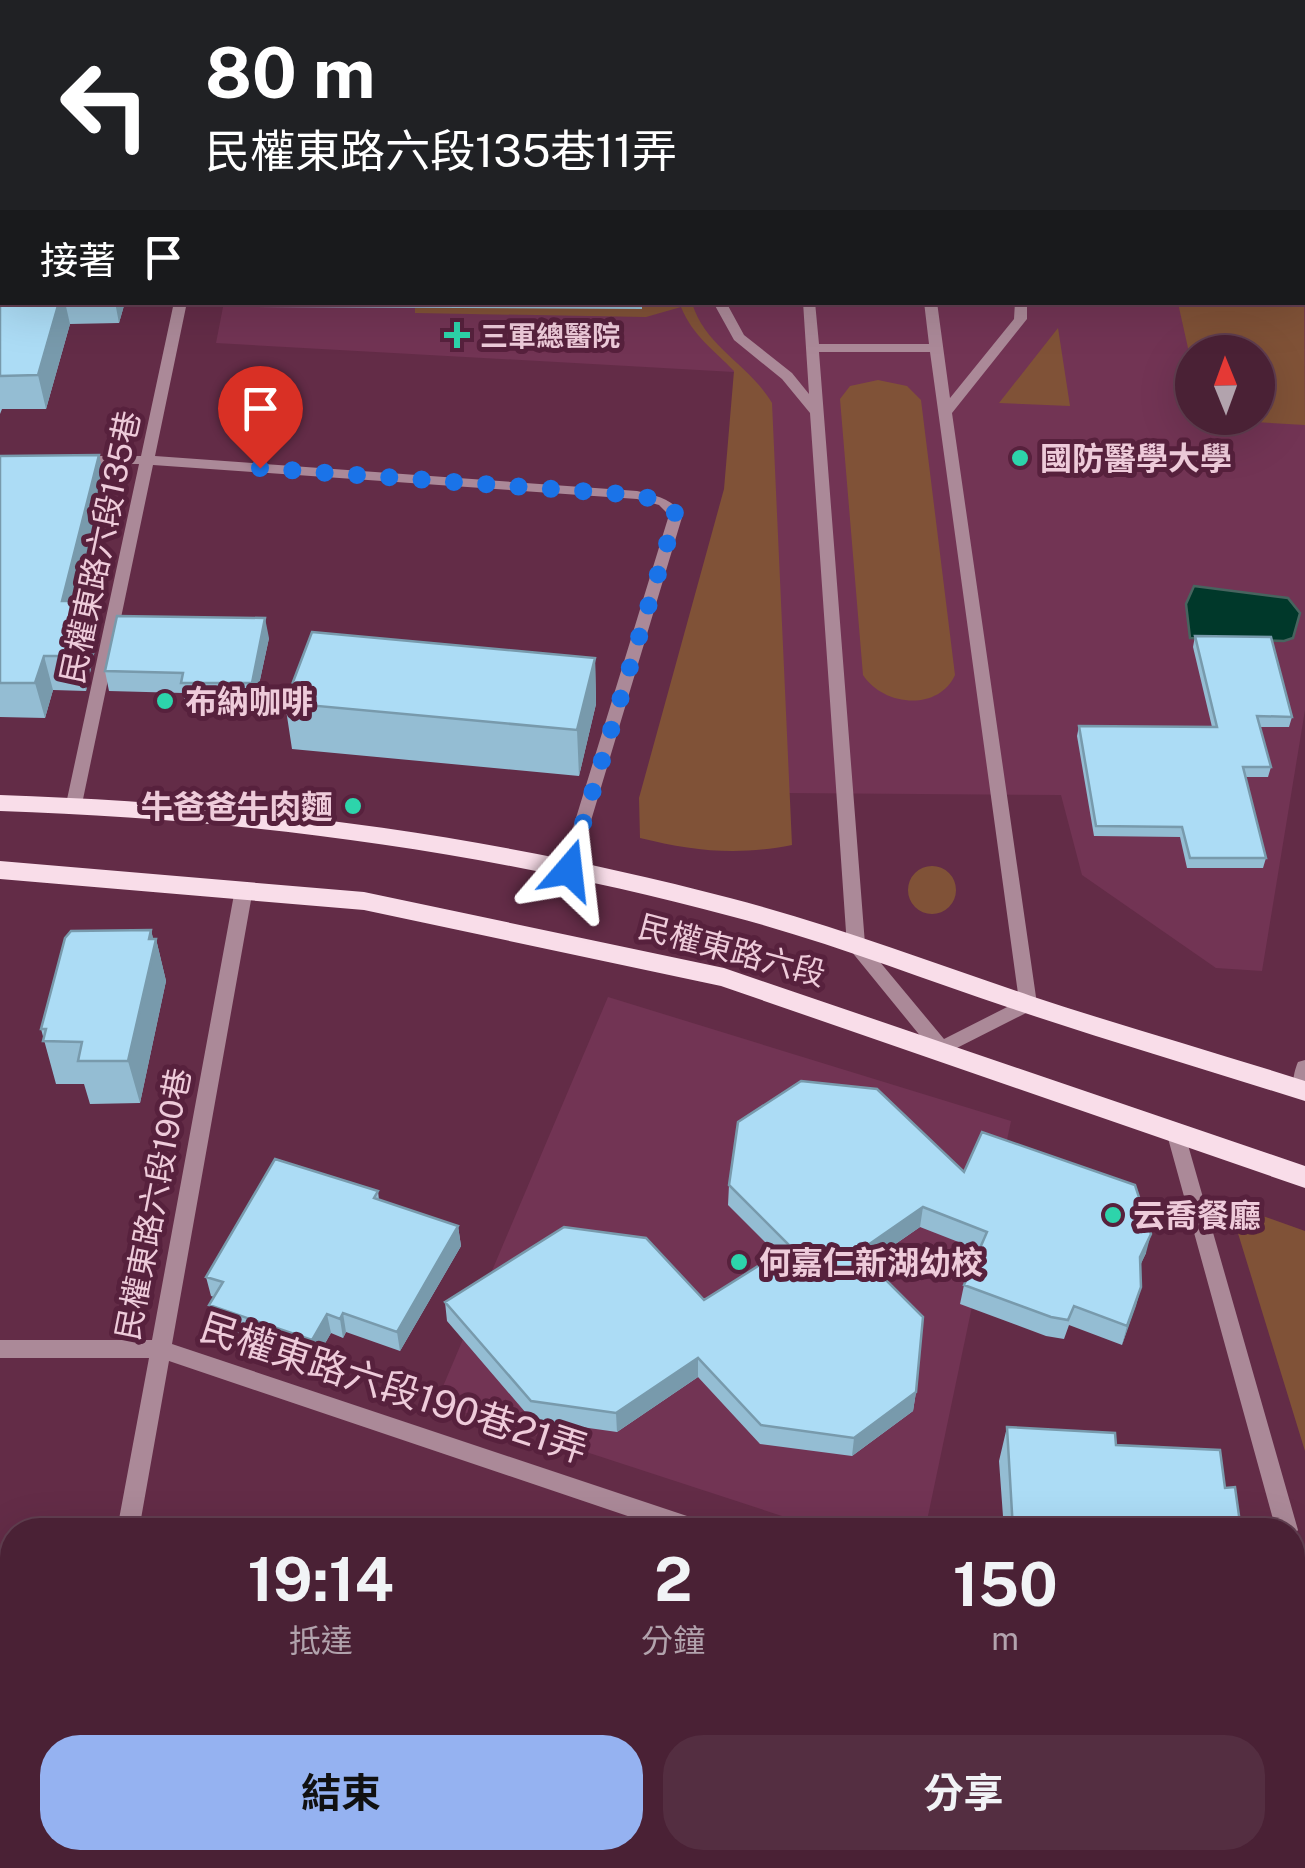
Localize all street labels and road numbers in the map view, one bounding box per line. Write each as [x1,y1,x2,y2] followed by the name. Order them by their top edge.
[53,407,147,687] street label: 民權東路六段135巷
[634,907,830,993] street label: 民權東路六段
[108,1065,198,1343] street label: 民權東路六段190巷
[195,1304,593,1472] street label: 民權東路六段190巷21弄

